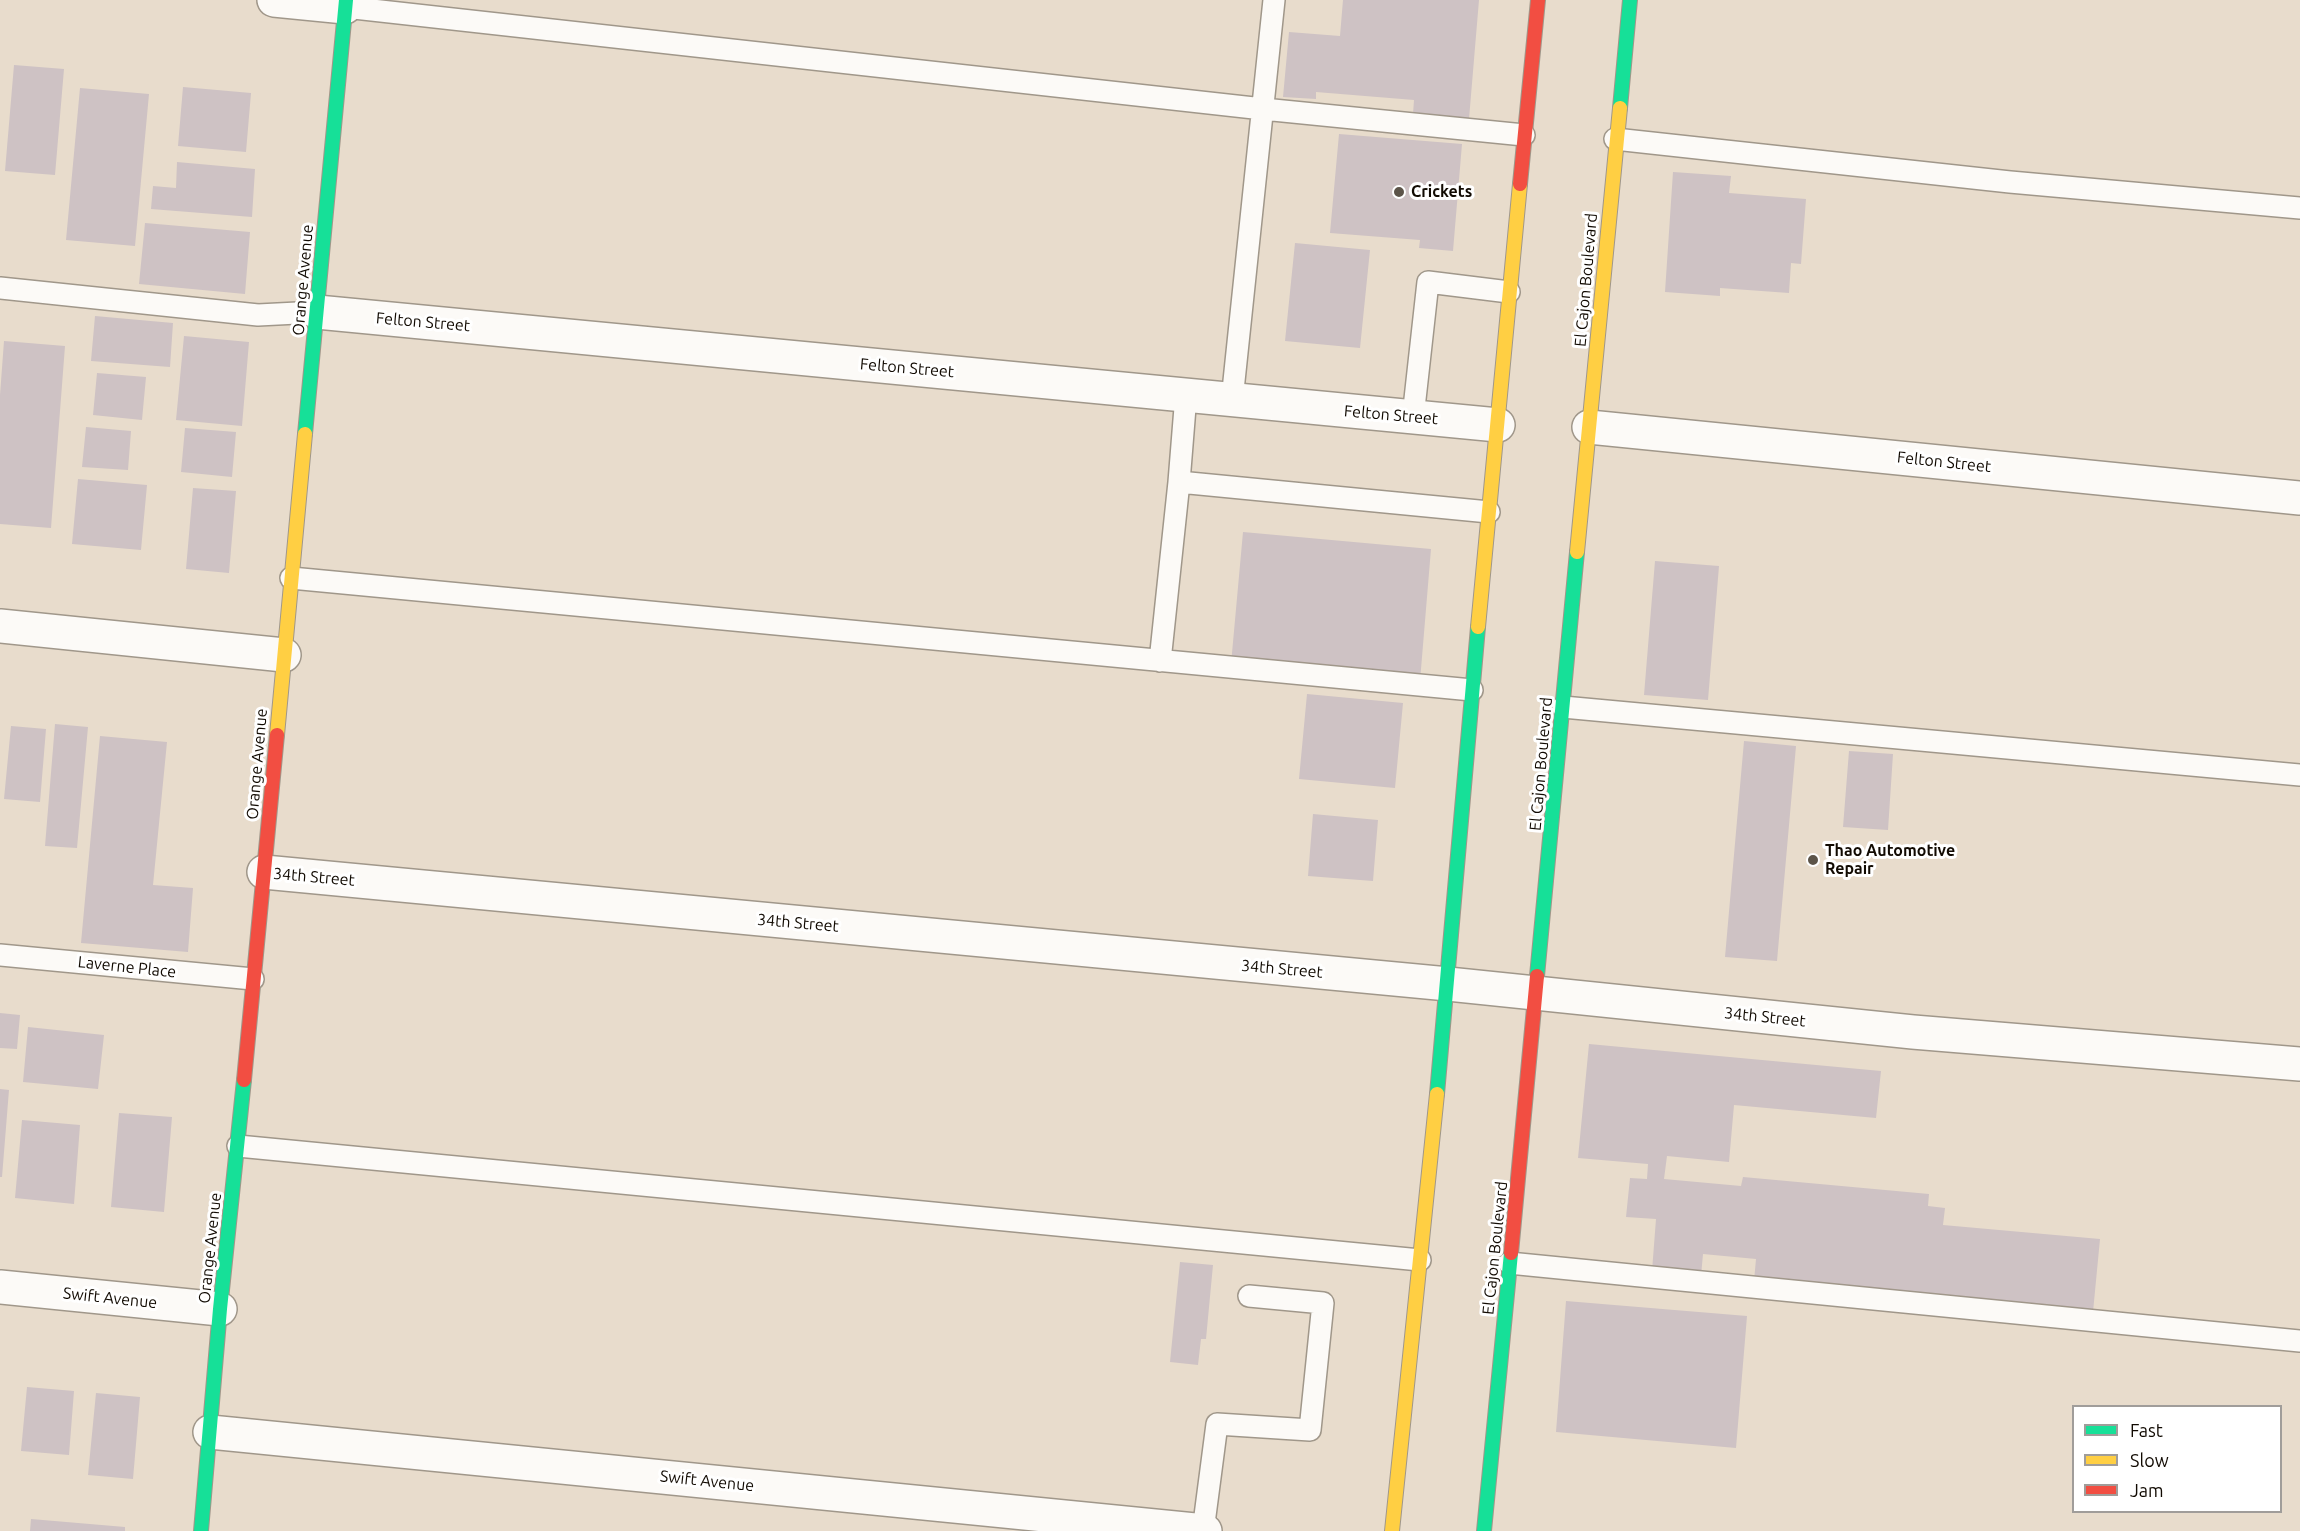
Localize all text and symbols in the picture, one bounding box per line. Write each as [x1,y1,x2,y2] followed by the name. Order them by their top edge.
[1411,182,1472,202] place label: Crickets
[1392,185,1406,199] marker: Crickets
[1571,212,1601,348] street label: El Cajon Boulevard
[289,224,317,336] street label: Orange Avenue
[375,308,471,336] street label: Felton Street
[859,354,955,382] street label: Felton Street
[1343,401,1439,429] street label: Felton Street
[1896,448,1992,476] street label: Felton Street
[1526,696,1556,832] street label: El Cajon Boulevard
[243,708,271,820] street label: Orange Avenue
[1825,841,1955,879] place label: Thao Automotive Repair
[1806,853,1820,867] marker: Thao Automotive Repair
[272,864,356,890] street label: 34th Street
[756,910,840,936] street label: 34th Street
[77,952,177,982] street label: Laverne Place
[1240,956,1324,982] street label: 34th Street
[1723,1003,1807,1031] street label: 34th Street
[1478,1180,1512,1316] street label: El Cajon Boulevard
[195,1192,225,1304] street label: Orange Avenue
[62,1284,158,1312] street label: Swift Avenue
[2072,1405,2282,1513] legend
[2130,1420,2163,1440] text: Fast
[2130,1450,2169,1470] text: Slow
[659,1467,755,1495] street label: Swift Avenue
[2130,1480,2164,1500] text: Jam

